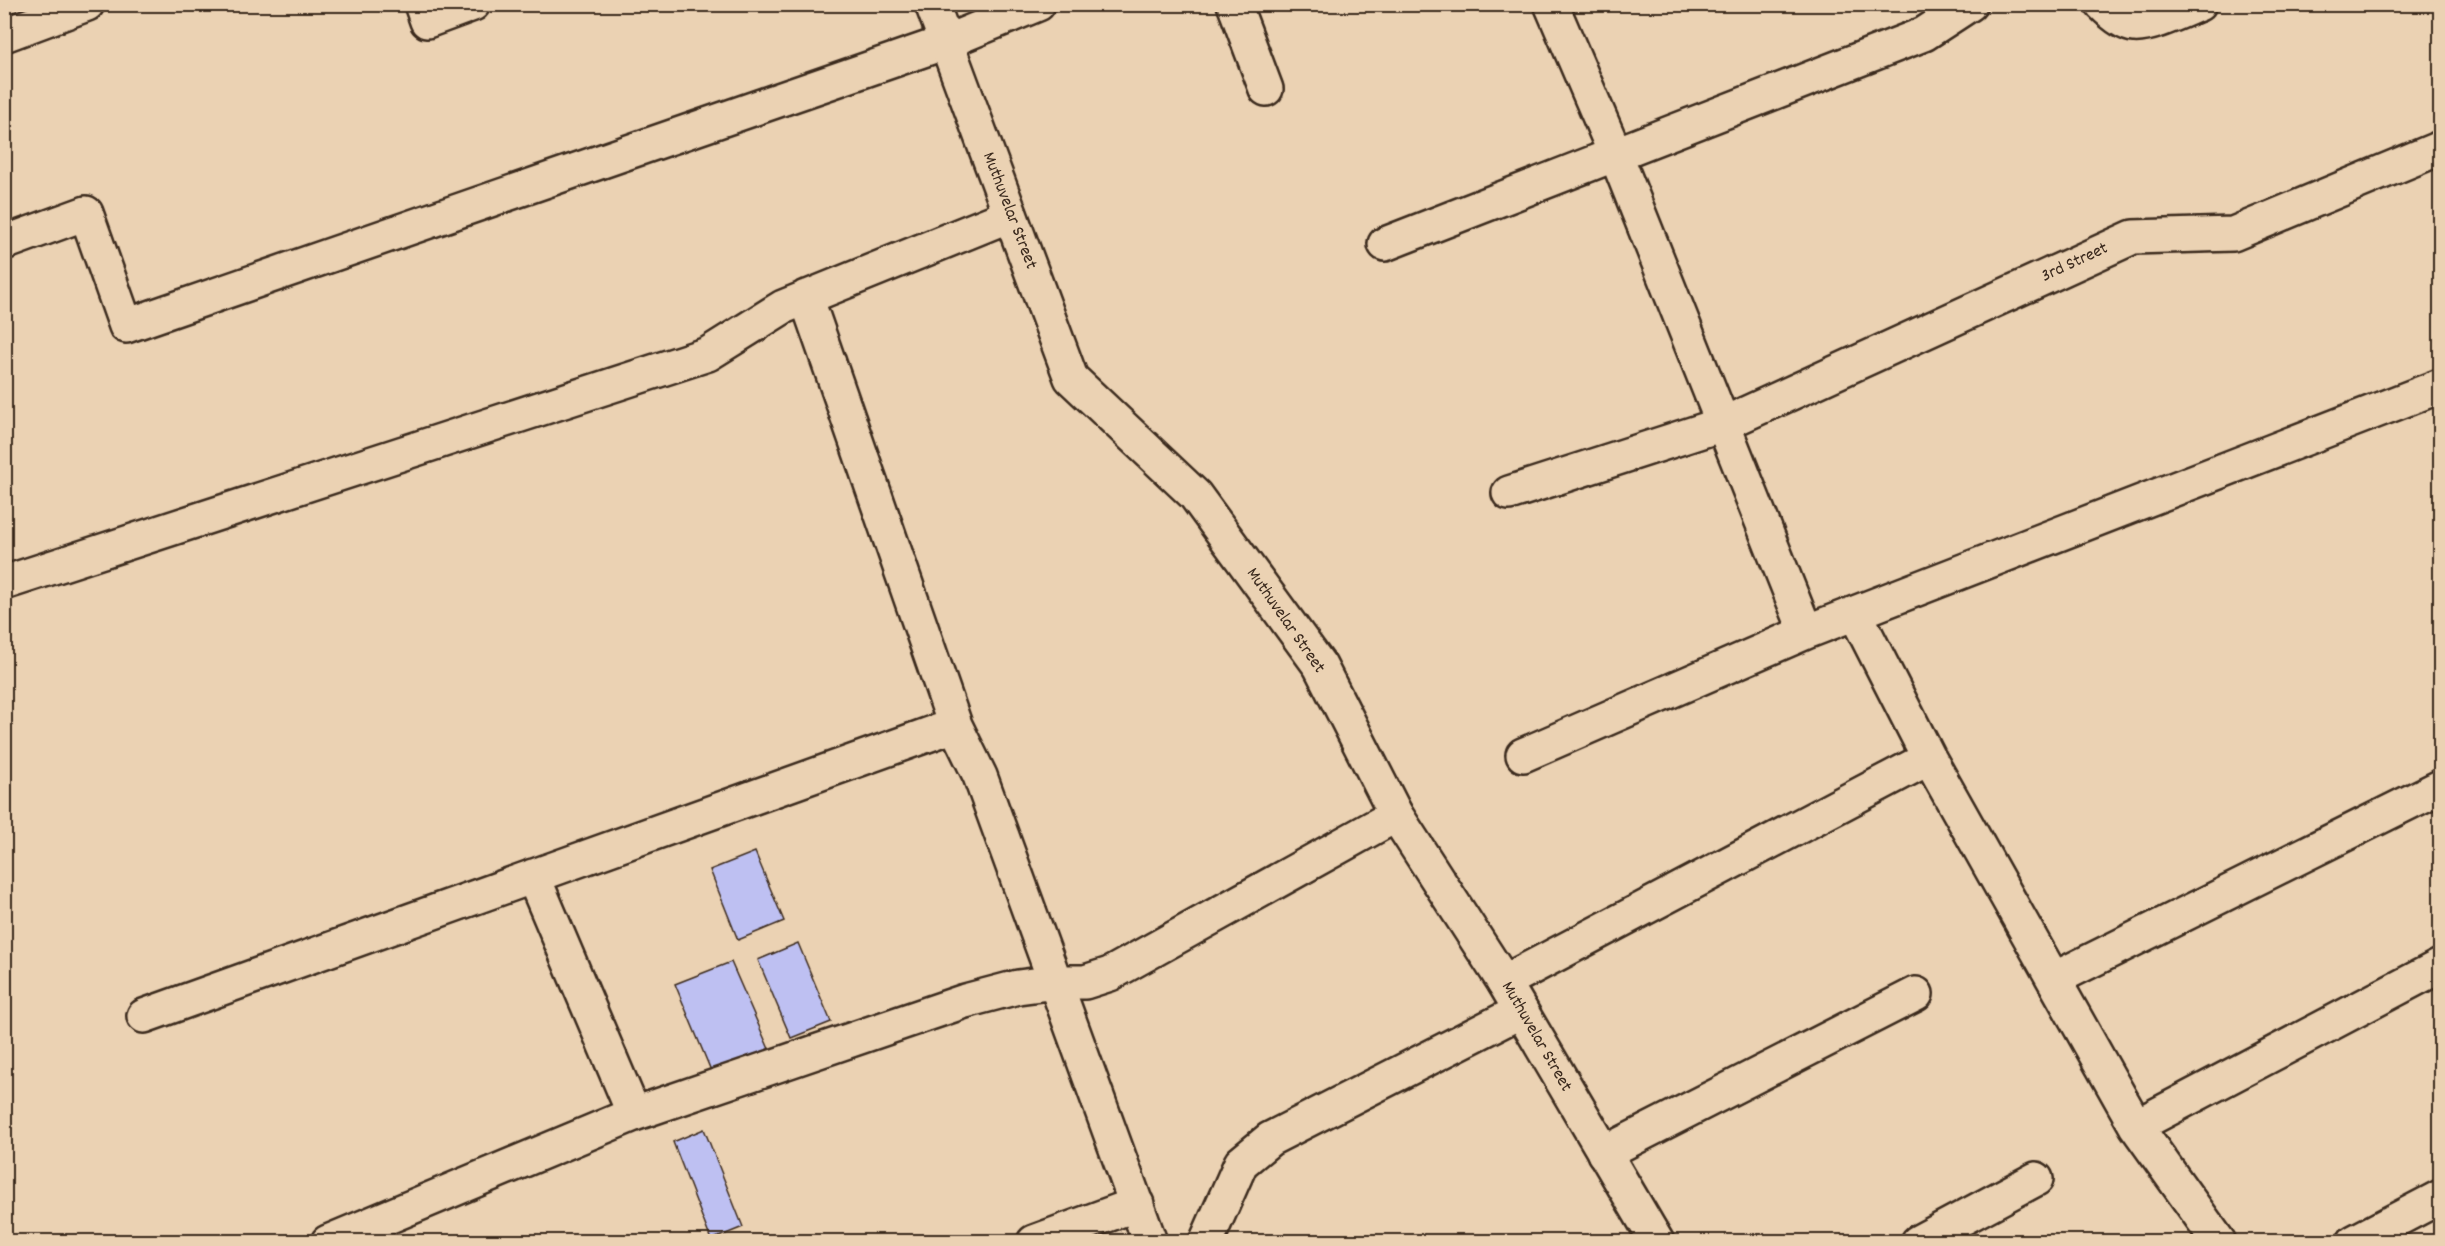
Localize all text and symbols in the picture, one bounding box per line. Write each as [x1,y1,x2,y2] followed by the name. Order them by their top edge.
[975,149,1043,274] street label: Muthuvelar Street
[2038,237,2113,289] street label: 3rd Street
[1239,563,1331,679] street label: Muthuvelar Street
[1494,977,1578,1097] street label: Muthuvelar Street

